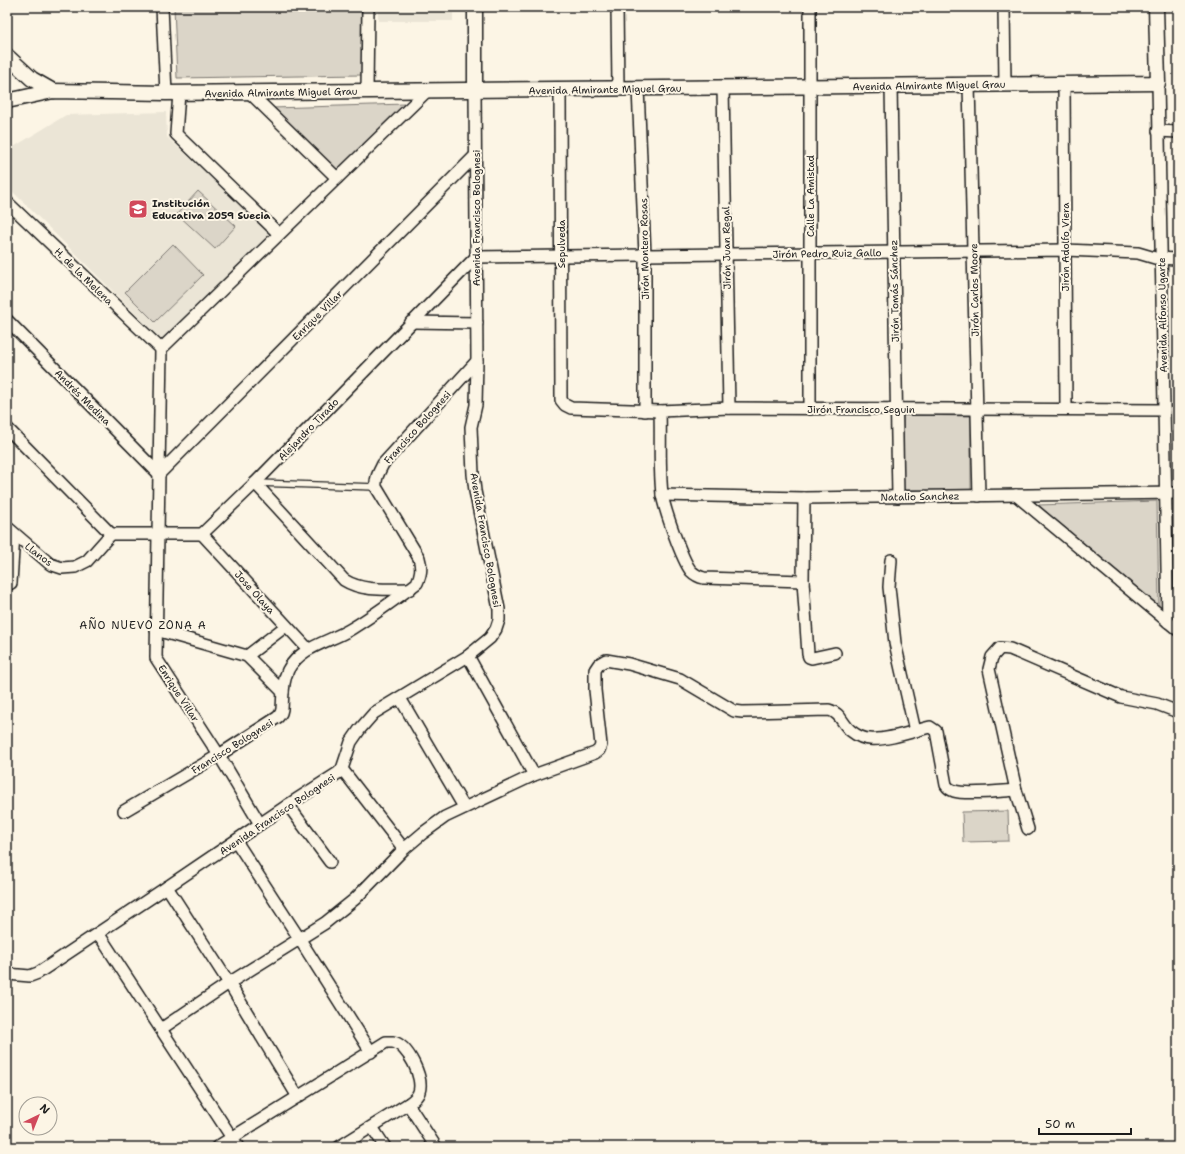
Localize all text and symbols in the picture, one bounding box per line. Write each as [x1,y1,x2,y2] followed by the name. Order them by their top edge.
[852,78,1006,93] street label: Avenida Almirante Miguel Grau
[528,82,682,97] street label: Avenida Almirante Miguel Grau
[204,85,358,100] street label: Avenida Almirante Miguel Grau
[470,150,483,286] street label: Avenida Francisco Bolognesi
[804,154,817,237] street label: Calle La Amistad
[152,197,270,222] place label: Institución Educativa 2059 Suecia
[127,198,149,220] school or university icon: Institución Educativa 2059 Suecia
[637,198,652,300] street label: Jirón Montero Rosas
[1059,202,1072,291] street label: Jirón Adolfo Viera
[719,206,734,290] street label: Jirón Juan Regal
[555,219,568,268] street label: Sepulveda
[887,239,902,342] street label: Jirón Tomás Sánchez
[967,243,982,337] street label: Jirón Carlos Moore
[52,245,116,308] street label: H. de la Melena
[772,246,882,261] street label: Jirón Pedro Ruiz Gallo
[1155,257,1170,373] street label: Avenida Alfonso Ugarte
[289,287,345,343] street label: Enrique Villar
[52,367,114,429] street label: Andrés Medina
[381,388,454,467] street label: Francisco Bolognesi
[275,395,341,463] street label: Alejandro Tirado
[807,403,915,416] street label: Jirón Francisco Seguin
[467,472,504,609] street label: Avenida Francisco Bolognesi
[880,489,960,504] street label: Natalio Sanchez
[22,540,55,569] street label: Llanos
[232,568,278,617] street label: Jose Olaya
[79,617,207,633] district label: AÑO NUEVO ZONA A
[155,662,202,725] street label: Enrique Villar
[189,716,276,777] street label: Francisco Bolognesi
[217,771,338,858] street label: Avenida Francisco Bolognesi
[18,1096,58,1136] north arrow
[36,1101,53,1118] text: N
[1039,1110,1131,1136] scale bar
[1045,1116,1075,1132] text: 50 m

